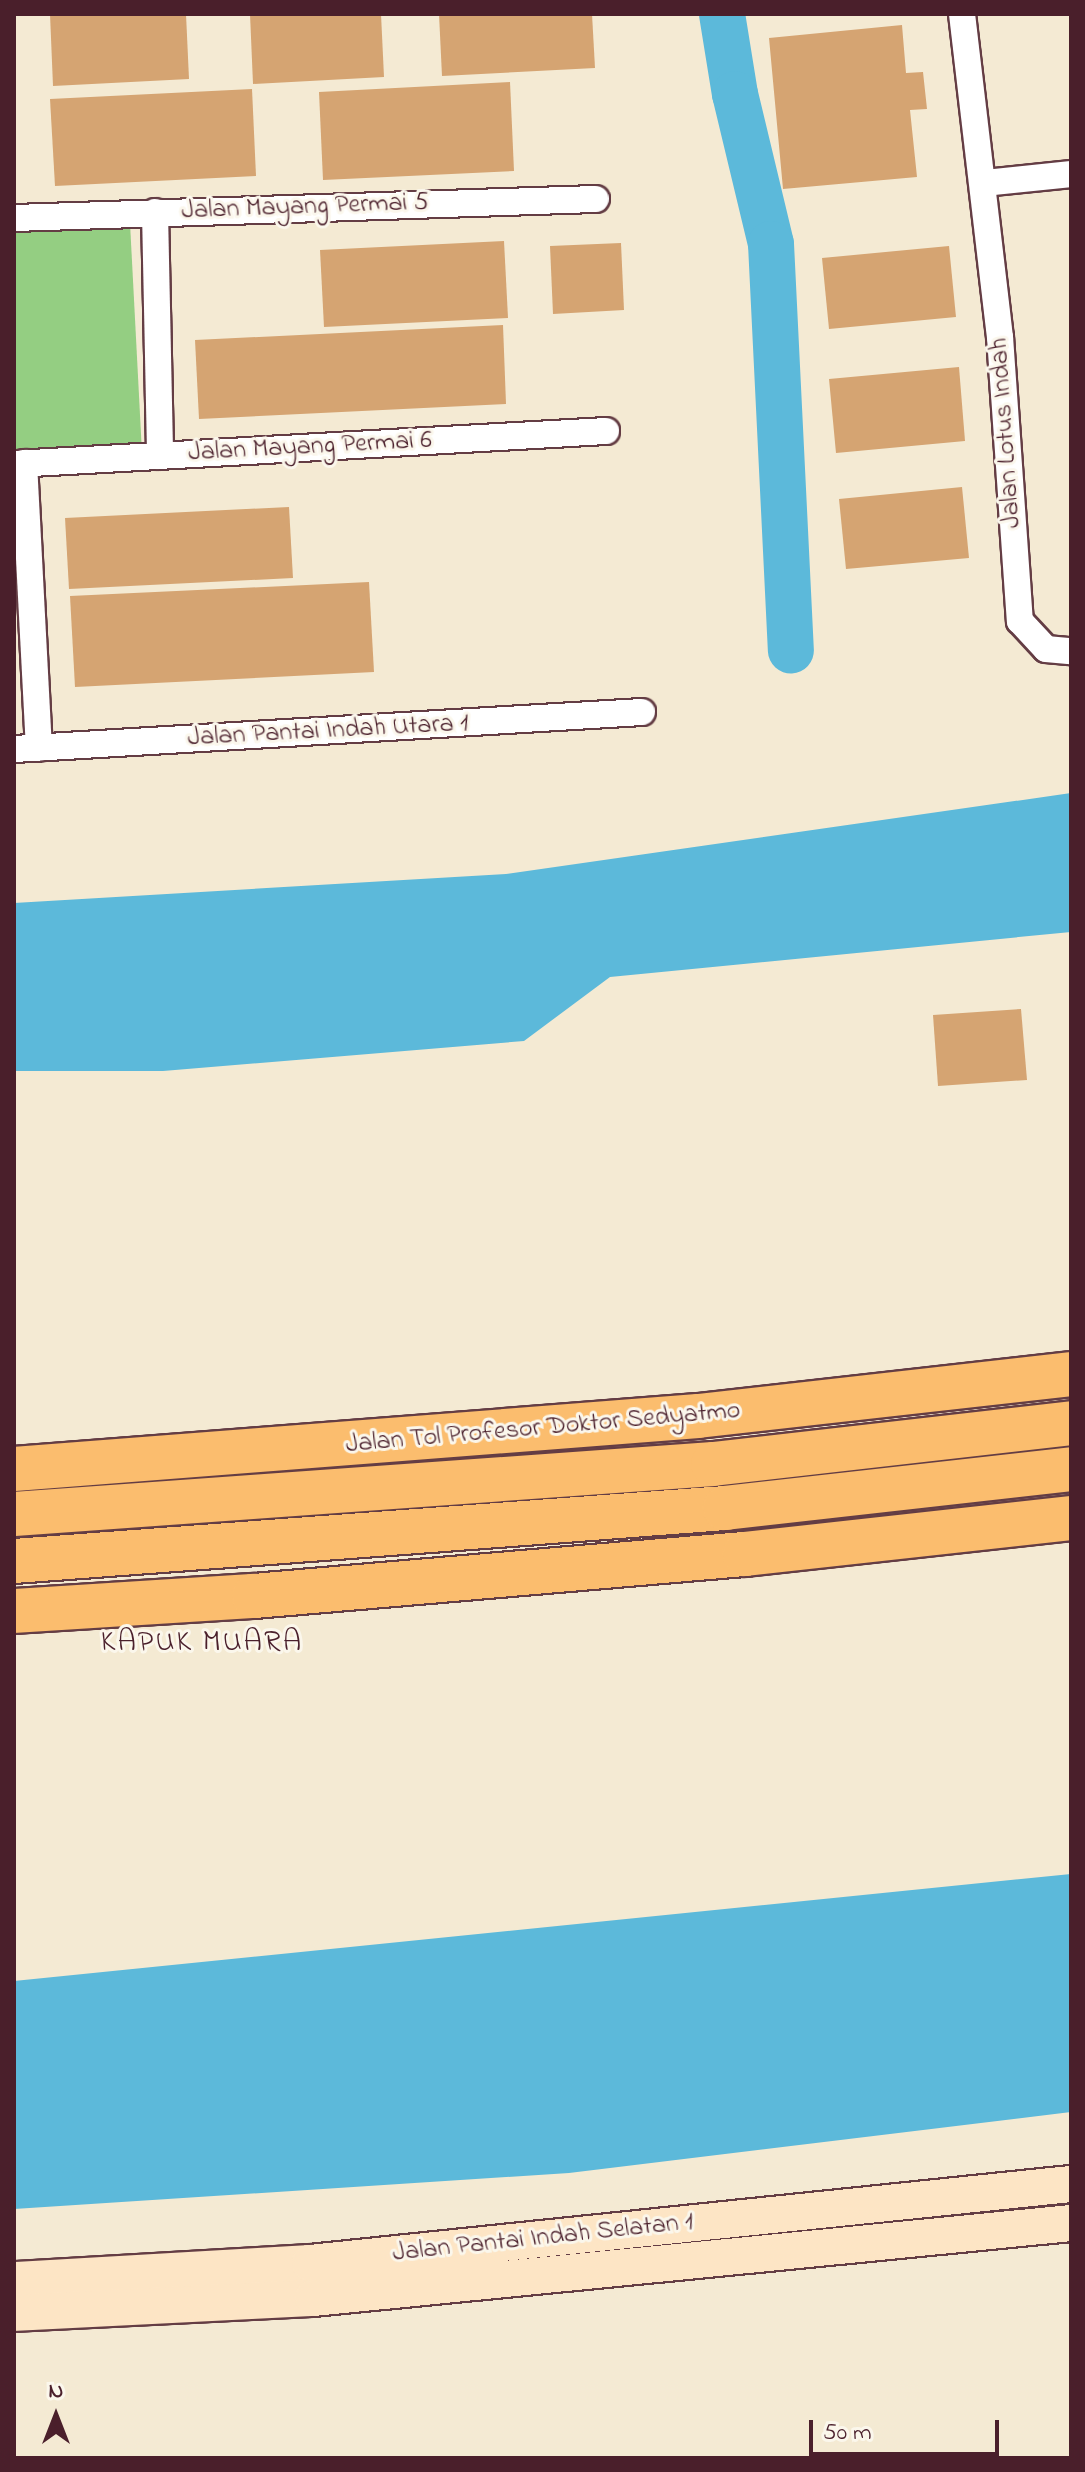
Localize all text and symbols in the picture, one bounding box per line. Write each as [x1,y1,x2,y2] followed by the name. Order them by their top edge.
[181,188,429,228] street label: Jalan Mayang Permai 5
[985,337,1029,529] street label: Jalan Lotus Indah
[187,426,433,470] street label: Jalan Mayang Permai 6
[187,709,469,755] street label: Jalan Pantai Indah Utara 1
[344,1396,742,1462] street label: Jalan Tol Profesor Doktor Sedyatmo
[101,1625,303,1661] district label: KAPUK MUARA
[391,2208,695,2270] street label: Jalan Pantai Indah Selatan 1
[16,2376,96,2456] north arrow
[49,2376,63,2408] text: N
[813,2404,1003,2454] scale bar
[823,2416,872,2451] text: 50 m

